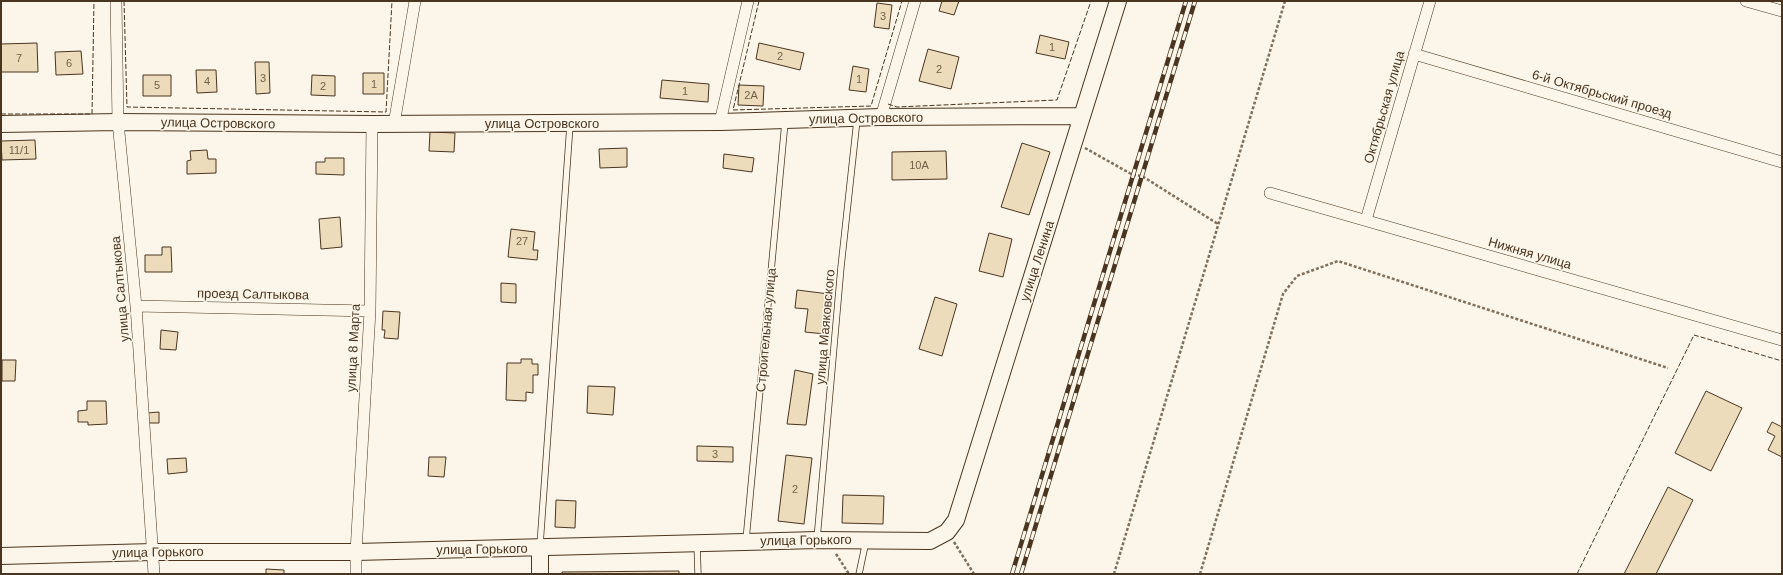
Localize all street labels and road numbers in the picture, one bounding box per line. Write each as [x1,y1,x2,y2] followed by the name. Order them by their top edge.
[1361,48,1407,165] street label: Октябрьская улица
[1530,67,1674,121] street label: 6-й Октябрьский проезд
[809,110,923,126] street label: улица Островского
[161,115,275,131] street label: улица Островского
[485,116,599,131] street label: улица Островского
[1017,218,1057,303] street label: улица Ленина
[1487,234,1574,272] street label: Нижняя улица
[108,235,132,342] street label: улица Салтыкова
[753,266,779,393] street label: Строительная улица
[812,269,838,385] street label: улица Маяковского
[197,286,310,302] street label: проезд Салтыкова
[343,303,363,393] street label: улица 8 Марта
[760,532,852,548] street label: улица Горького
[436,541,528,557] street label: улица Горького
[112,544,204,560] street label: улица Горького

